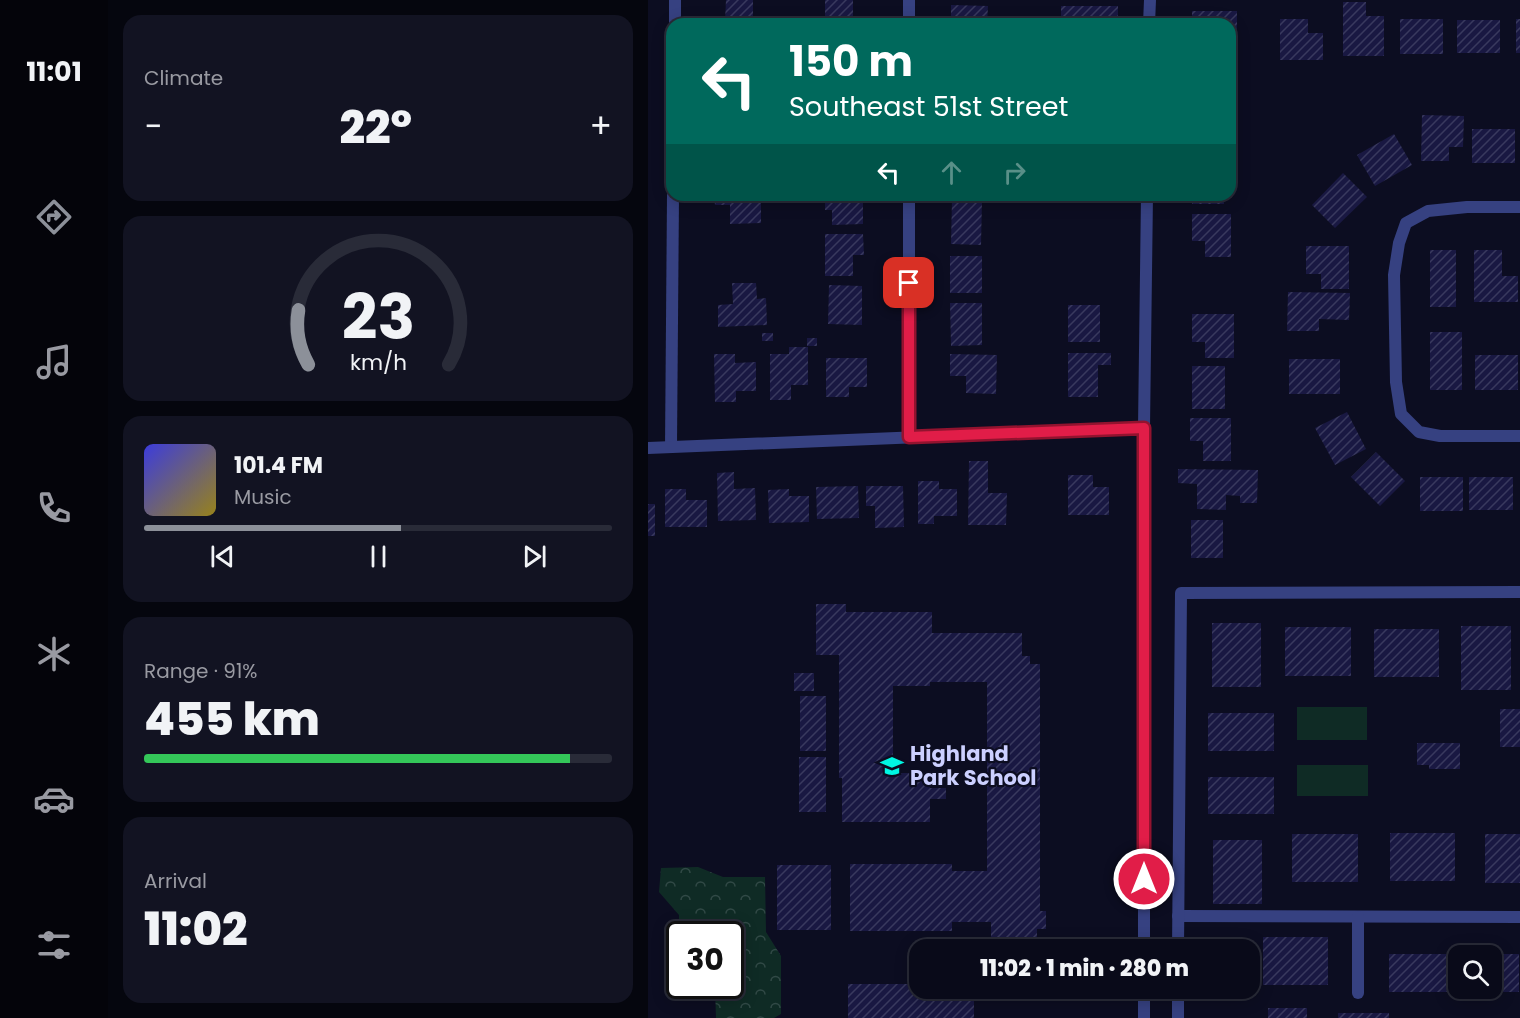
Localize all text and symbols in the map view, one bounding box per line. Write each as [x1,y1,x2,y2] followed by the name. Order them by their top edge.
[789,32,913,91] text: 150 m
[690,42,768,120] icon: left
[26,53,82,90] text: 11:01
[144,64,223,92] text: Climate
[789,88,1068,125] text: Southeast 51st Street
[339,96,412,159] text: 22°
[144,103,162,150] text: −
[589,103,612,150] text: +
[872,156,905,189] icon: left
[935,156,968,189] icon: ahead
[998,156,1031,189] icon: right
[33,196,75,238] icon: directions
[883,257,934,308] pin
[892,266,925,299] icon: arrive
[341,274,415,362] text: 23
[33,341,75,383] icon: music
[349,348,407,379] text: km/h
[234,450,323,481] text: 101.4 FM
[234,483,292,511] text: Music
[33,487,75,529] icon: phone
[206,540,239,573] icon: previous
[362,540,395,573] icon: pause
[518,540,551,573] icon: next
[33,633,75,675] icon: climate
[144,657,258,685] text: Range · 91%
[144,688,320,751] text: 455 km
[910,739,1037,792] place label: Highland Park School
[879,753,905,779] school or university icon: Highland Park School
[33,778,75,820] icon: car
[1112,847,1176,911] position arrow
[144,867,207,895] text: Arrival
[144,898,248,961] text: 11:02
[666,921,744,999] speed limit sign: 30
[33,924,75,966] icon: filters
[1448,945,1502,999] map controls
[1448,945,1502,999] button: search
[980,953,1189,984] text: 11:02 · 1 min · 280 m

